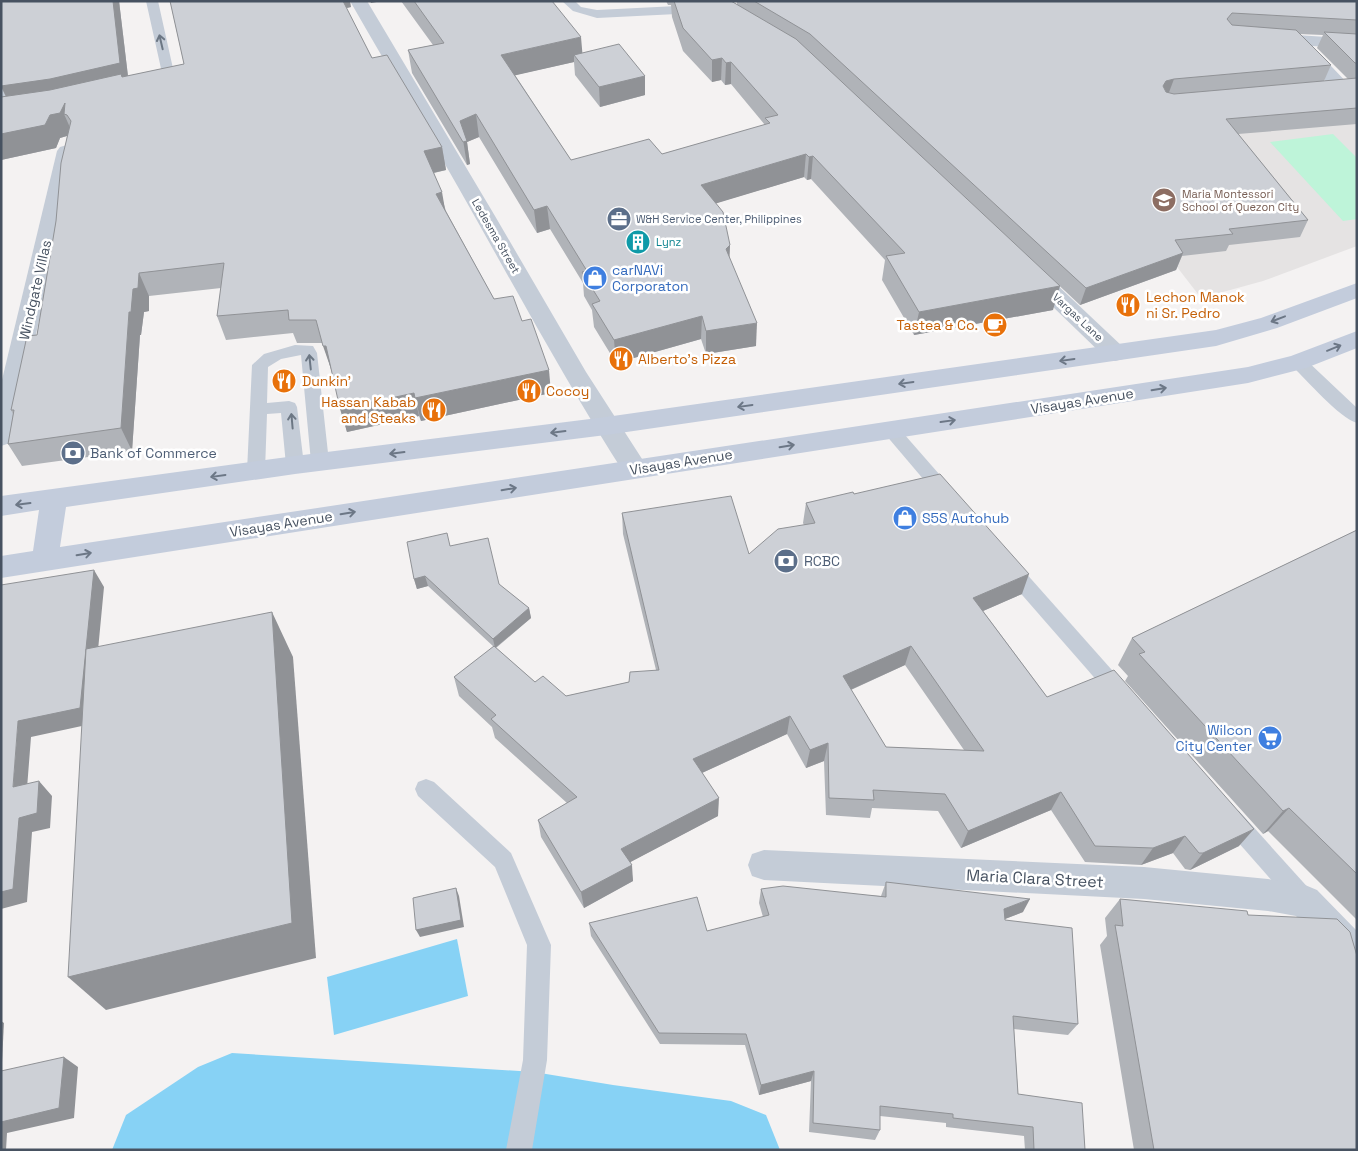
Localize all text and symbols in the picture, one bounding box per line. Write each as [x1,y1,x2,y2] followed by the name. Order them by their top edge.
[156,34,165,50] one-way arrow
[1151,187,1177,213] school or university icon: Maria Montessori School of Quezon City
[1182,187,1299,214] place label: Maria Montessori School of Quezon City
[469,196,523,276] street label: Ledesma Street
[606,206,632,232] office icon: W&H Service Center, Philippines
[636,212,802,226] place label: W&H Service Center, Philippines
[625,229,651,255] building icon: Lynz
[656,235,681,249] place label: Lynz
[15,238,55,342] street label: Windgate Villas
[612,261,689,295] place label: carNAVi Corporaton
[582,265,608,291] shop icon: carNAVi Corporaton
[1146,288,1245,322] place label: Lechon Manok ni Sr. Pedro
[1050,290,1106,344] street label: Vargas Lane
[1115,292,1141,318] restaurant icon: Lechon Manok ni Sr. Pedro
[982,312,1008,338] cafe icon: Tastea & Co.
[897,316,978,334] place label: Tastea & Co.
[1271,316,1286,325] one-way arrow
[1326,343,1341,352] one-way arrow
[608,346,634,372] restaurant icon: Alberto's Pizza
[638,350,736,368] place label: Alberto's Pizza
[305,354,315,370] one-way arrow
[1059,355,1075,365] one-way arrow
[271,368,297,394] restaurant icon: Dunkin'
[302,372,351,390] place label: Dunkin'
[516,378,542,404] restaurant icon: Cocoy
[899,378,915,388] one-way arrow
[546,382,589,400] place label: Cocoy
[1029,384,1135,418] street label: Visayas Avenue
[1151,384,1167,394] one-way arrow
[321,393,416,427] place label: Hassan Kabab and Steaks
[421,397,447,423] restaurant icon: Hassan Kabab and Steaks
[738,401,754,411] one-way arrow
[287,413,296,429] one-way arrow
[940,416,956,426] one-way arrow
[550,427,566,437] one-way arrow
[60,440,86,466] bank icon: Bank of Commerce
[779,440,795,450] one-way arrow
[90,444,217,462] place label: Bank of Commerce
[628,445,734,479] street label: Visayas Avenue
[389,448,405,458] one-way arrow
[211,471,227,481] one-way arrow
[501,483,517,493] one-way arrow
[15,499,31,509] one-way arrow
[892,505,918,531] shop icon: S5S Autohub
[228,507,334,541] street label: Visayas Avenue
[340,508,356,518] one-way arrow
[922,509,1009,527] place label: S5S Autohub
[773,548,799,574] bank icon: RCBC
[76,549,92,559] one-way arrow
[804,552,840,570] place label: RCBC
[1176,721,1252,755] place label: Wilcon City Center
[1257,725,1283,751] supermarket icon: Wilcon City Center
[966,864,1104,893] street label: Maria Clara Street

